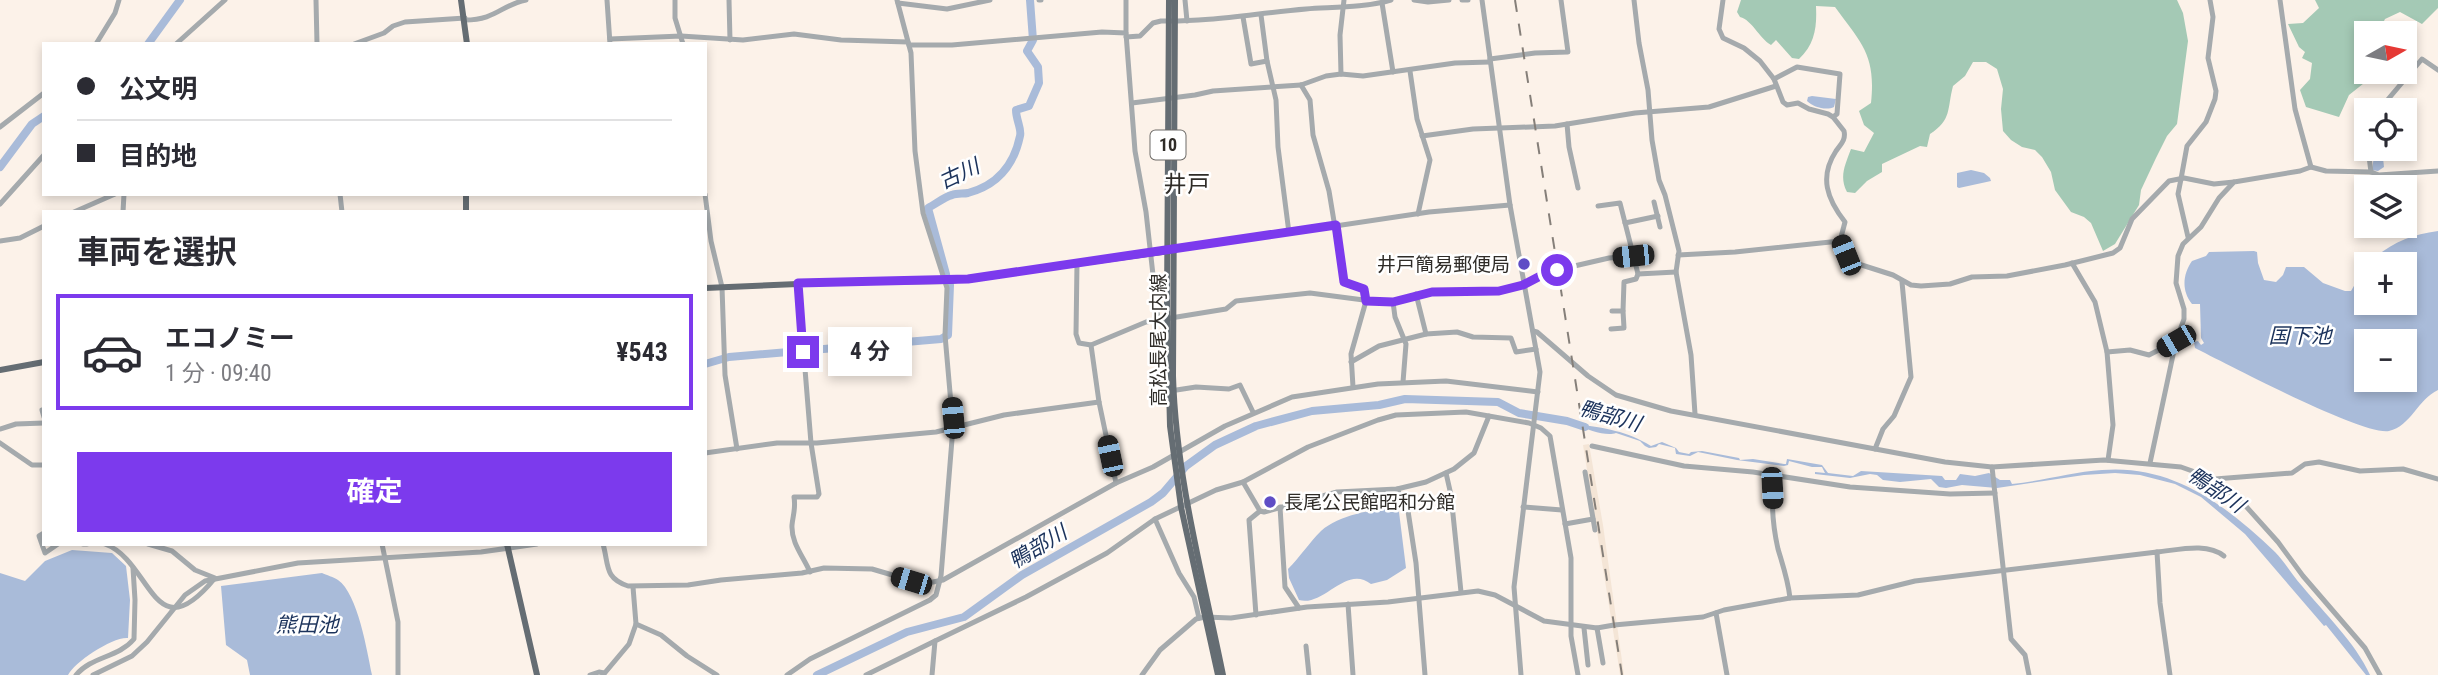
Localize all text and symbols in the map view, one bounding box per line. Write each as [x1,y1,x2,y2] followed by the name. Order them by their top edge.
[2354,21,2417,84] north arrow
[2354,21,2417,392] map controls
[119,74,197,104] text: 公文明
[2354,98,2417,161] button: locate
[1150,130,1186,160] road number: 10
[119,141,197,171] text: 目的地
[935,153,985,194] water label: 古川
[1164,171,1210,198] district label: 井戸
[2354,175,2417,238] button: layers
[1829,232,1864,278] car
[77,233,237,271] text: 車両を選択
[1612,243,1655,269] car
[2354,252,2417,315] button: +
[1377,253,1510,276] place label: 井戸簡易郵便局
[1541,254,1573,286] route start
[1516,256,1532,272] marker: 井戸簡易郵便局
[1147,273,1170,407] street label: 高松長尾大内線
[81,321,144,384] icon: car
[2153,321,2200,361] car
[165,323,295,353] text: エコノミー
[2269,324,2333,348] water label: 国下池
[828,328,912,376] callout: 4 分
[2354,329,2417,392] button: −
[787,336,819,368] route end
[616,337,668,367] text: ¥543
[850,338,890,365] text: 4 分
[165,360,272,387] text: 1 分 · 09:40
[941,396,966,440] car
[1576,396,1646,437] water label: 鴨部川
[1096,433,1125,479] car
[77,452,672,532] button: 確定
[2183,462,2250,519] water label: 鴨部川
[1761,466,1784,510] car
[1284,491,1455,514] place label: 長尾公民館昭和分館
[1262,494,1278,510] marker: 長尾公民館昭和分館
[1005,519,1073,574] water label: 鴨部川
[888,565,935,597] car
[276,613,340,637] water label: 熊田池

